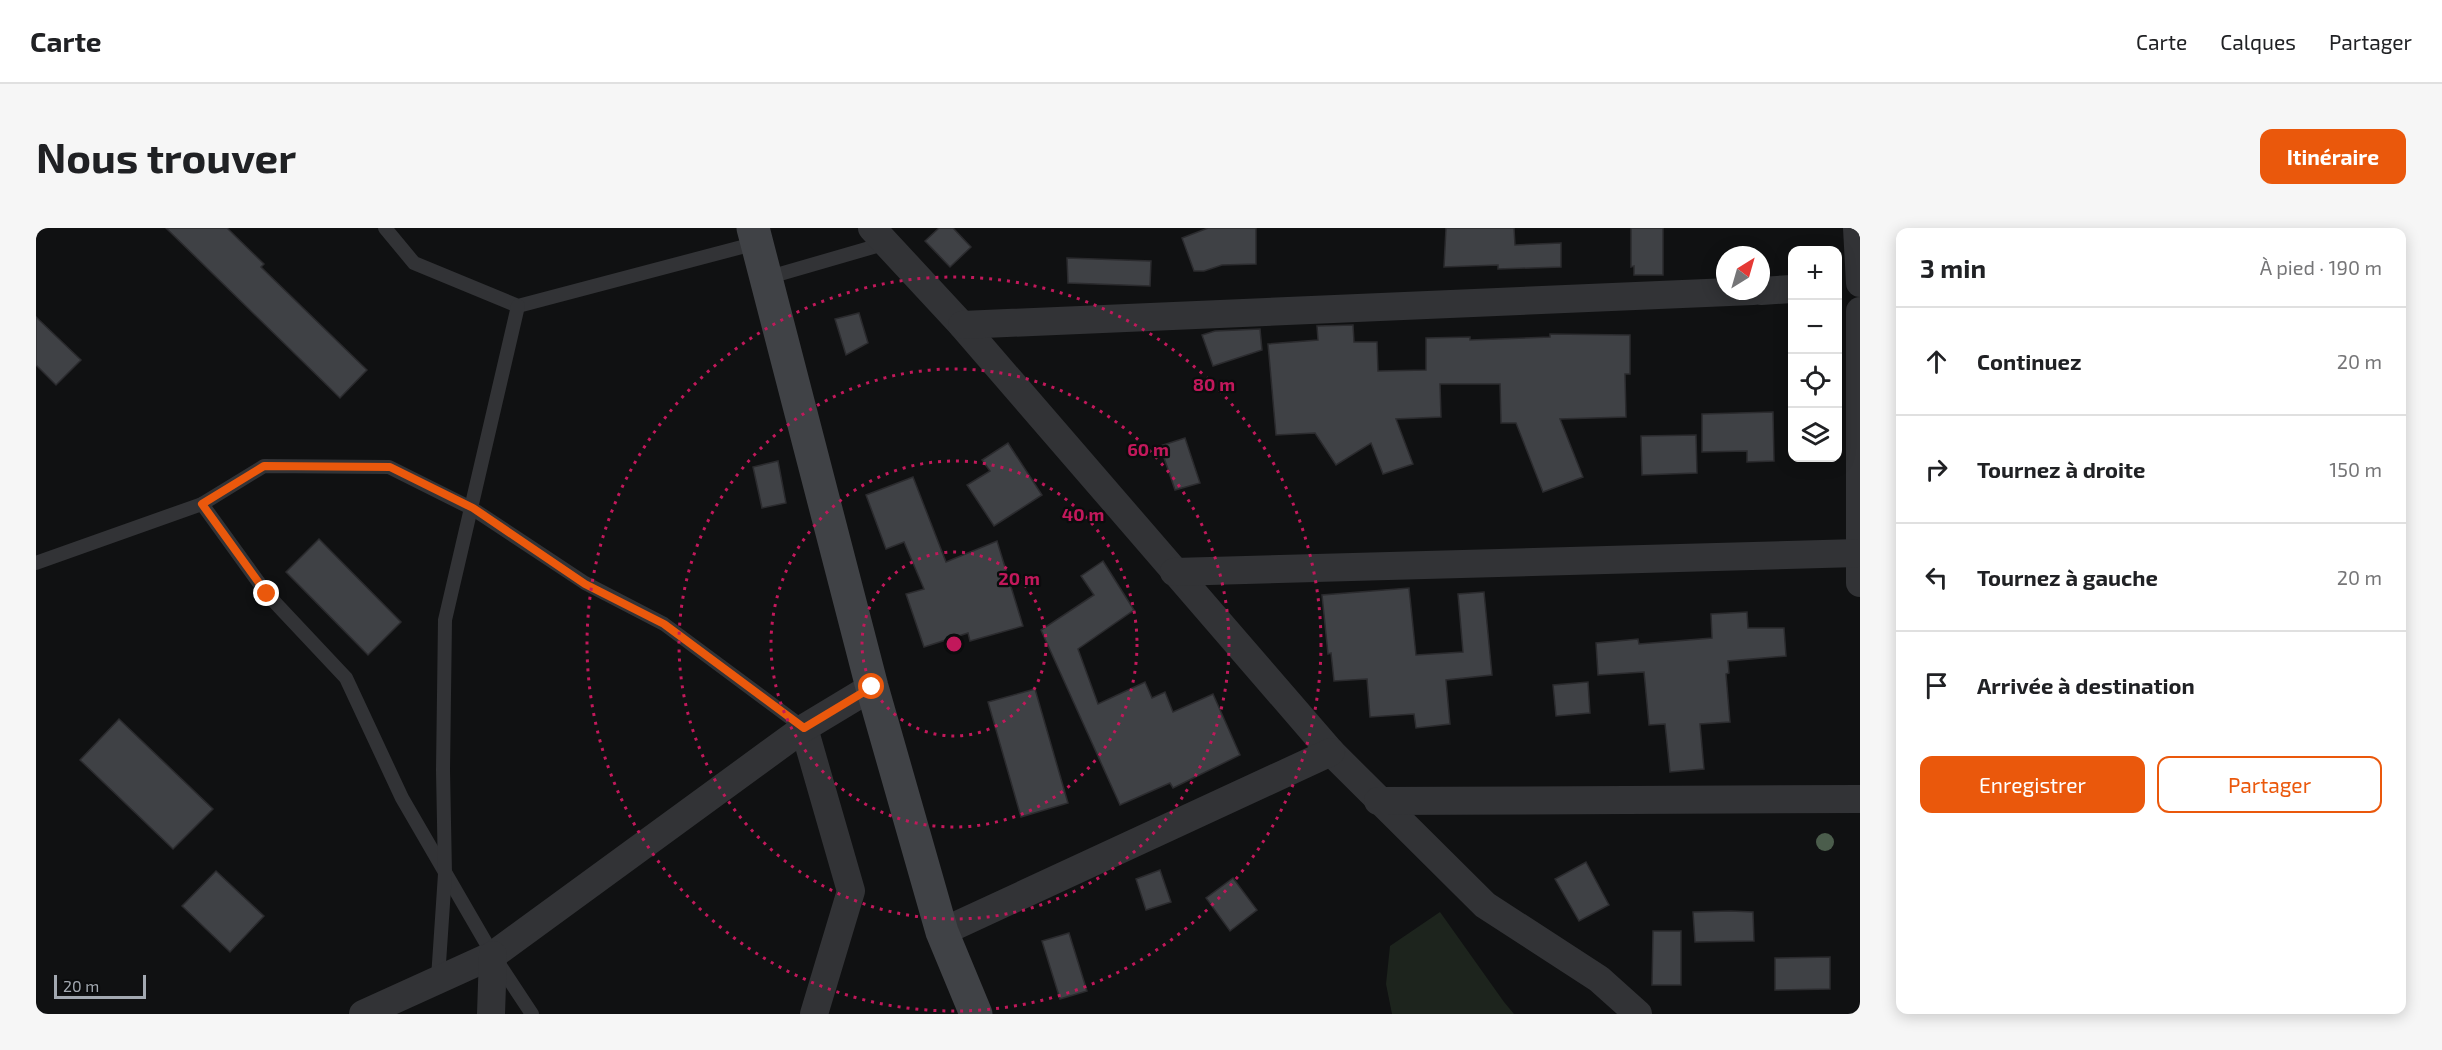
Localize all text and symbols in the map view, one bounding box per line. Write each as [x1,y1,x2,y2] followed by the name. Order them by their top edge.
[30,24,102,58] text: Carte
[2136,29,2187,54] text: Carte
[2220,29,2296,54] text: Calques
[2329,29,2412,54] text: Partager
[2260,129,2406,184] button: Itinéraire
[36,131,296,181] text: Nous trouver
[1716,246,1770,300] north arrow
[1788,246,1842,462] map controls
[1788,246,1842,300] button: +
[1920,252,1986,283] text: 3 min
[2260,255,2382,279] text: À pied · 190 m
[1788,300,1842,354] button: −
[1920,345,1953,378] icon: ahead
[1977,348,2081,374] text: Continuez
[2337,349,2382,373] text: 20 m
[1788,354,1842,408] button: locate
[1193,373,1235,395] text: 80 m
[1788,408,1842,462] button: layers
[1127,438,1169,460] text: 60 m
[1920,453,1953,486] icon: right
[1977,456,2146,482] text: Tournez à droite
[2329,457,2382,481] text: 150 m
[1062,503,1104,525] text: 40 m
[1920,561,1953,594] icon: left
[1977,564,2158,590] text: Tournez à gauche
[2337,565,2382,589] text: 20 m
[998,567,1040,589] text: 20 m
[253,580,279,606] route end
[944,634,964,654] centre of rings
[1920,669,1953,702] icon: arrive
[1977,672,2195,698] text: Arrivée à destination
[858,673,884,699] route start
[1920,756,2145,813] button: Enregistrer
[2157,756,2382,813] button: Partager
[54,972,146,1000] scale bar
[63,976,99,995] text: 20 m

